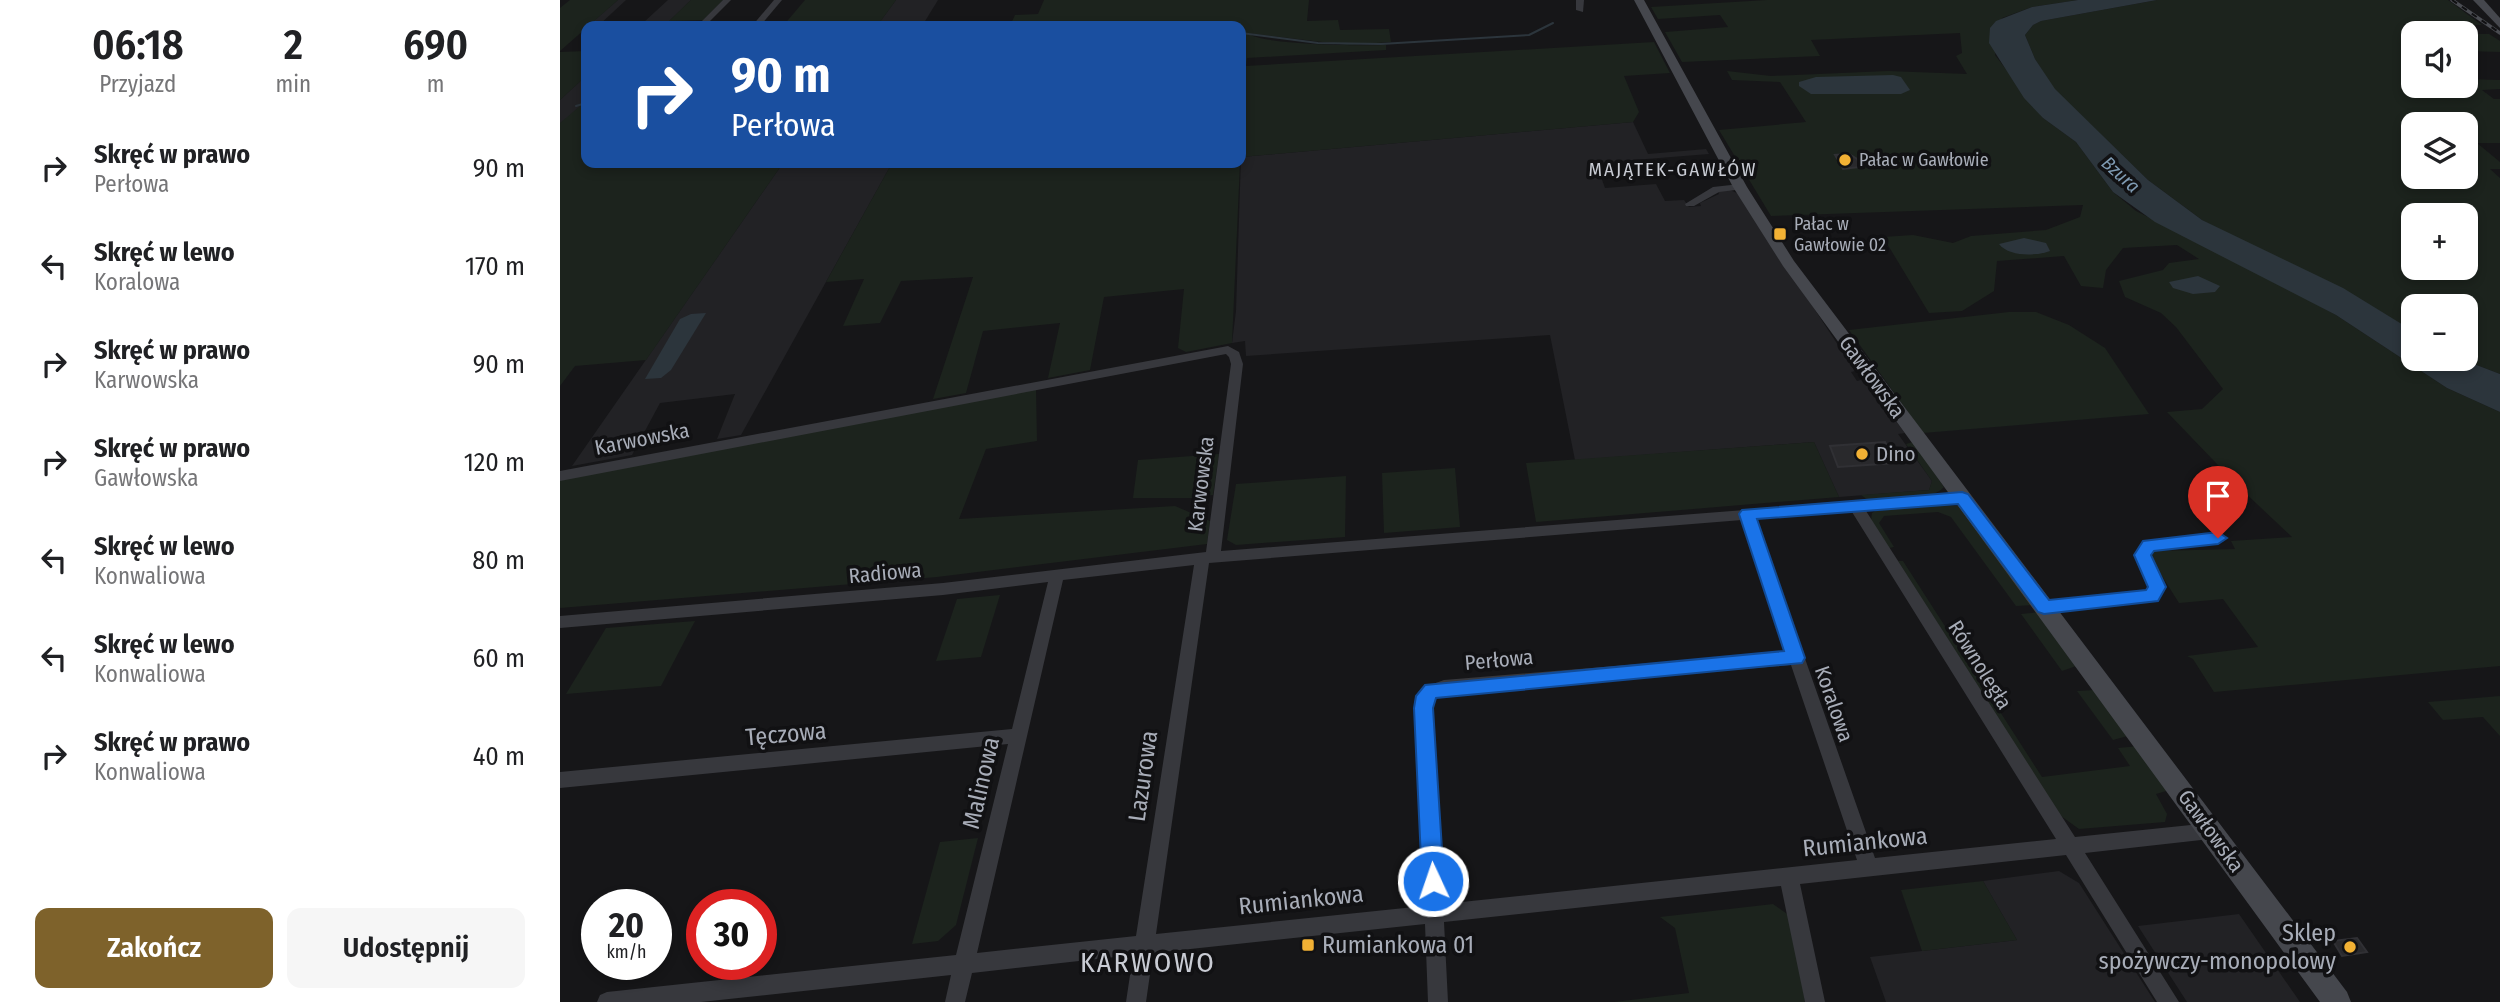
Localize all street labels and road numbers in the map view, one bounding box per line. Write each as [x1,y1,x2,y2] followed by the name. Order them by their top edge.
[1833,331,1911,423] street label: Gawłowska
[592,417,692,461] street label: Karwowska
[1182,435,1220,533] street label: Karwowska
[848,557,922,589] street label: Radiowa
[1943,616,2017,714] street label: Równoległa
[1464,644,1534,676] street label: Perłowa
[1809,662,1859,746] street label: Koralowa
[744,717,828,751] street label: Tęczowa
[1123,729,1163,823] street label: Lazurowa
[957,734,1005,832] street label: Malinowa
[2172,785,2250,877] street label: Gawłowska
[1801,822,1929,862] street label: Rumiankowa
[1237,880,1365,920] street label: Rumiankowa

